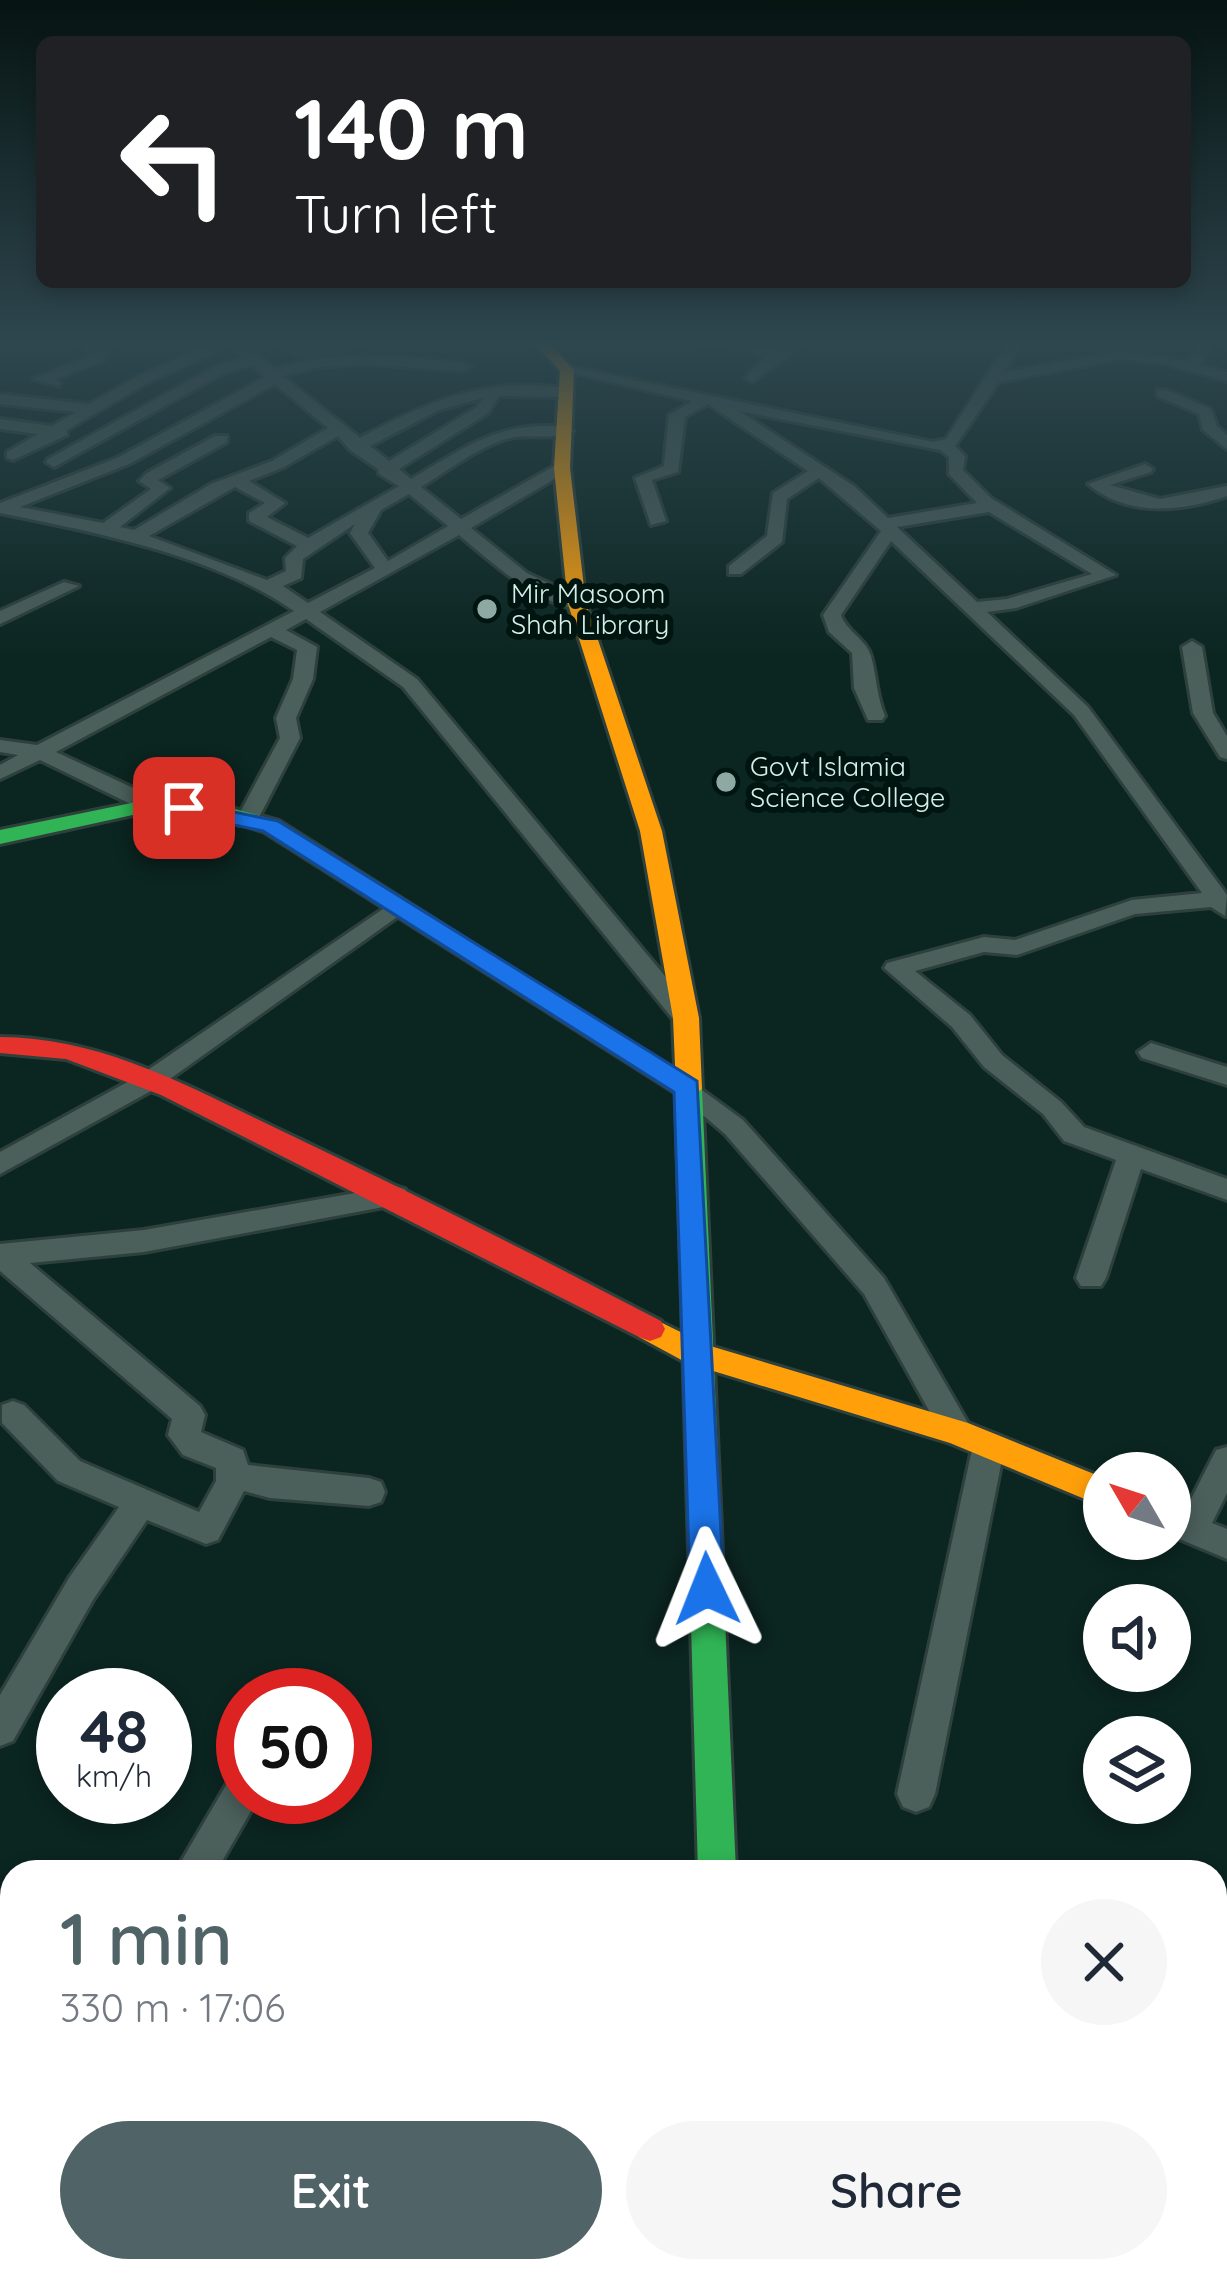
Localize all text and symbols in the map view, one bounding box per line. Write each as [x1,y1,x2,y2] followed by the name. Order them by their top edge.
[294,75,529,180] text: 140 m
[96,84,252,240] icon: left
[294,179,498,247] text: Turn left
[511,576,669,641] place label: Mir Masoom Shah Library
[474,596,500,622] marker: Mir Masoom Shah Library
[750,749,945,814] place label: Govt Islamia Science College
[133,757,235,859] pin
[713,769,739,795] marker: Govt Islamia Science College
[151,775,217,841] icon: arrive
[1083,1452,1191,1560] north arrow
[1083,1452,1191,1824] map controls
[644,1526,770,1652] position arrow
[1083,1584,1191,1692] button: sound
[216,1668,372,1824] speed limit sign: 50
[80,1693,148,1768] text: 48
[1083,1716,1191,1824] button: layers
[76,1757,152,1795] text: km/h
[60,1893,233,1983] text: 1 min
[1041,1899,1167,2025] button: close
[60,1983,285,2032] text: 330 m · 17:06
[60,2121,602,2259] button: Exit
[626,2121,1167,2259] button: Share

